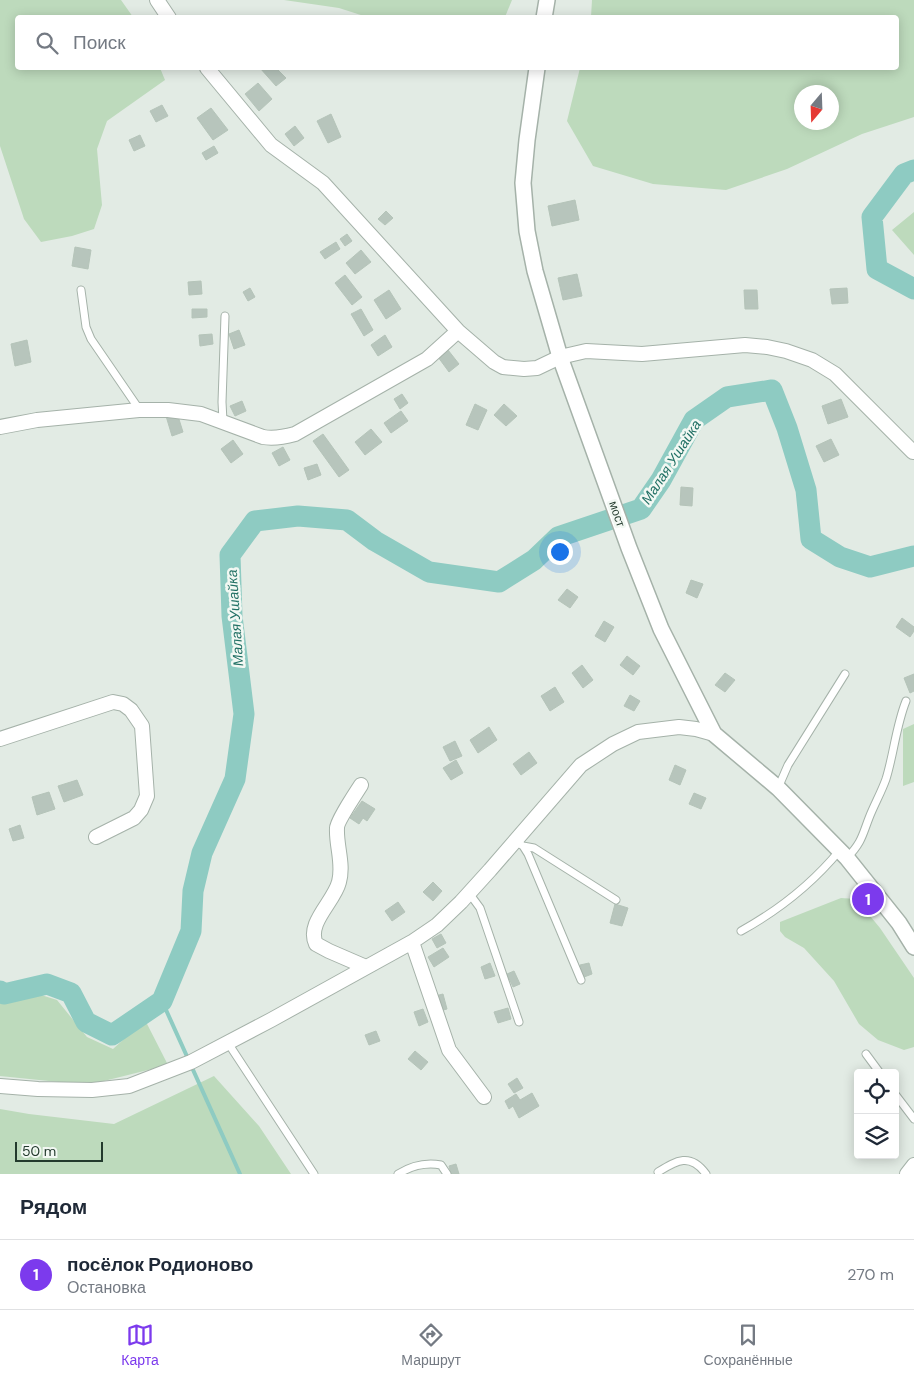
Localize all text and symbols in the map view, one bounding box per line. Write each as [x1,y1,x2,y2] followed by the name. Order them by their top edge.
[15,15,899,70] search box
[33,29,61,57] icon: search
[73,30,126,55] text: Поиск
[794,85,839,130] north arrow
[637,416,705,508] water label: Малая Ушайка
[605,499,629,530] street label: мост
[547,539,573,565] your location
[223,569,247,667] water label: Малая Ушайка
[852,880,884,918] pin: 1
[854,1069,899,1159] map controls
[854,1069,899,1114] button: locate
[854,1114,899,1159] button: layers
[15,1139,102,1162] scale bar
[22,1142,56,1160] text: 50 m
[20,1193,87,1221] text: Рядом
[67,1252,253,1277] text: посёлок Родионово
[33,1264,39,1285] text: 1
[847,1264,894,1285] text: 270 m
[67,1277,146,1298] text: Остановка
[121,1321,159,1369] tab: Карта
[401,1321,461,1369] tab: Маршрут
[704,1321,793,1369] tab: Сохранённые

